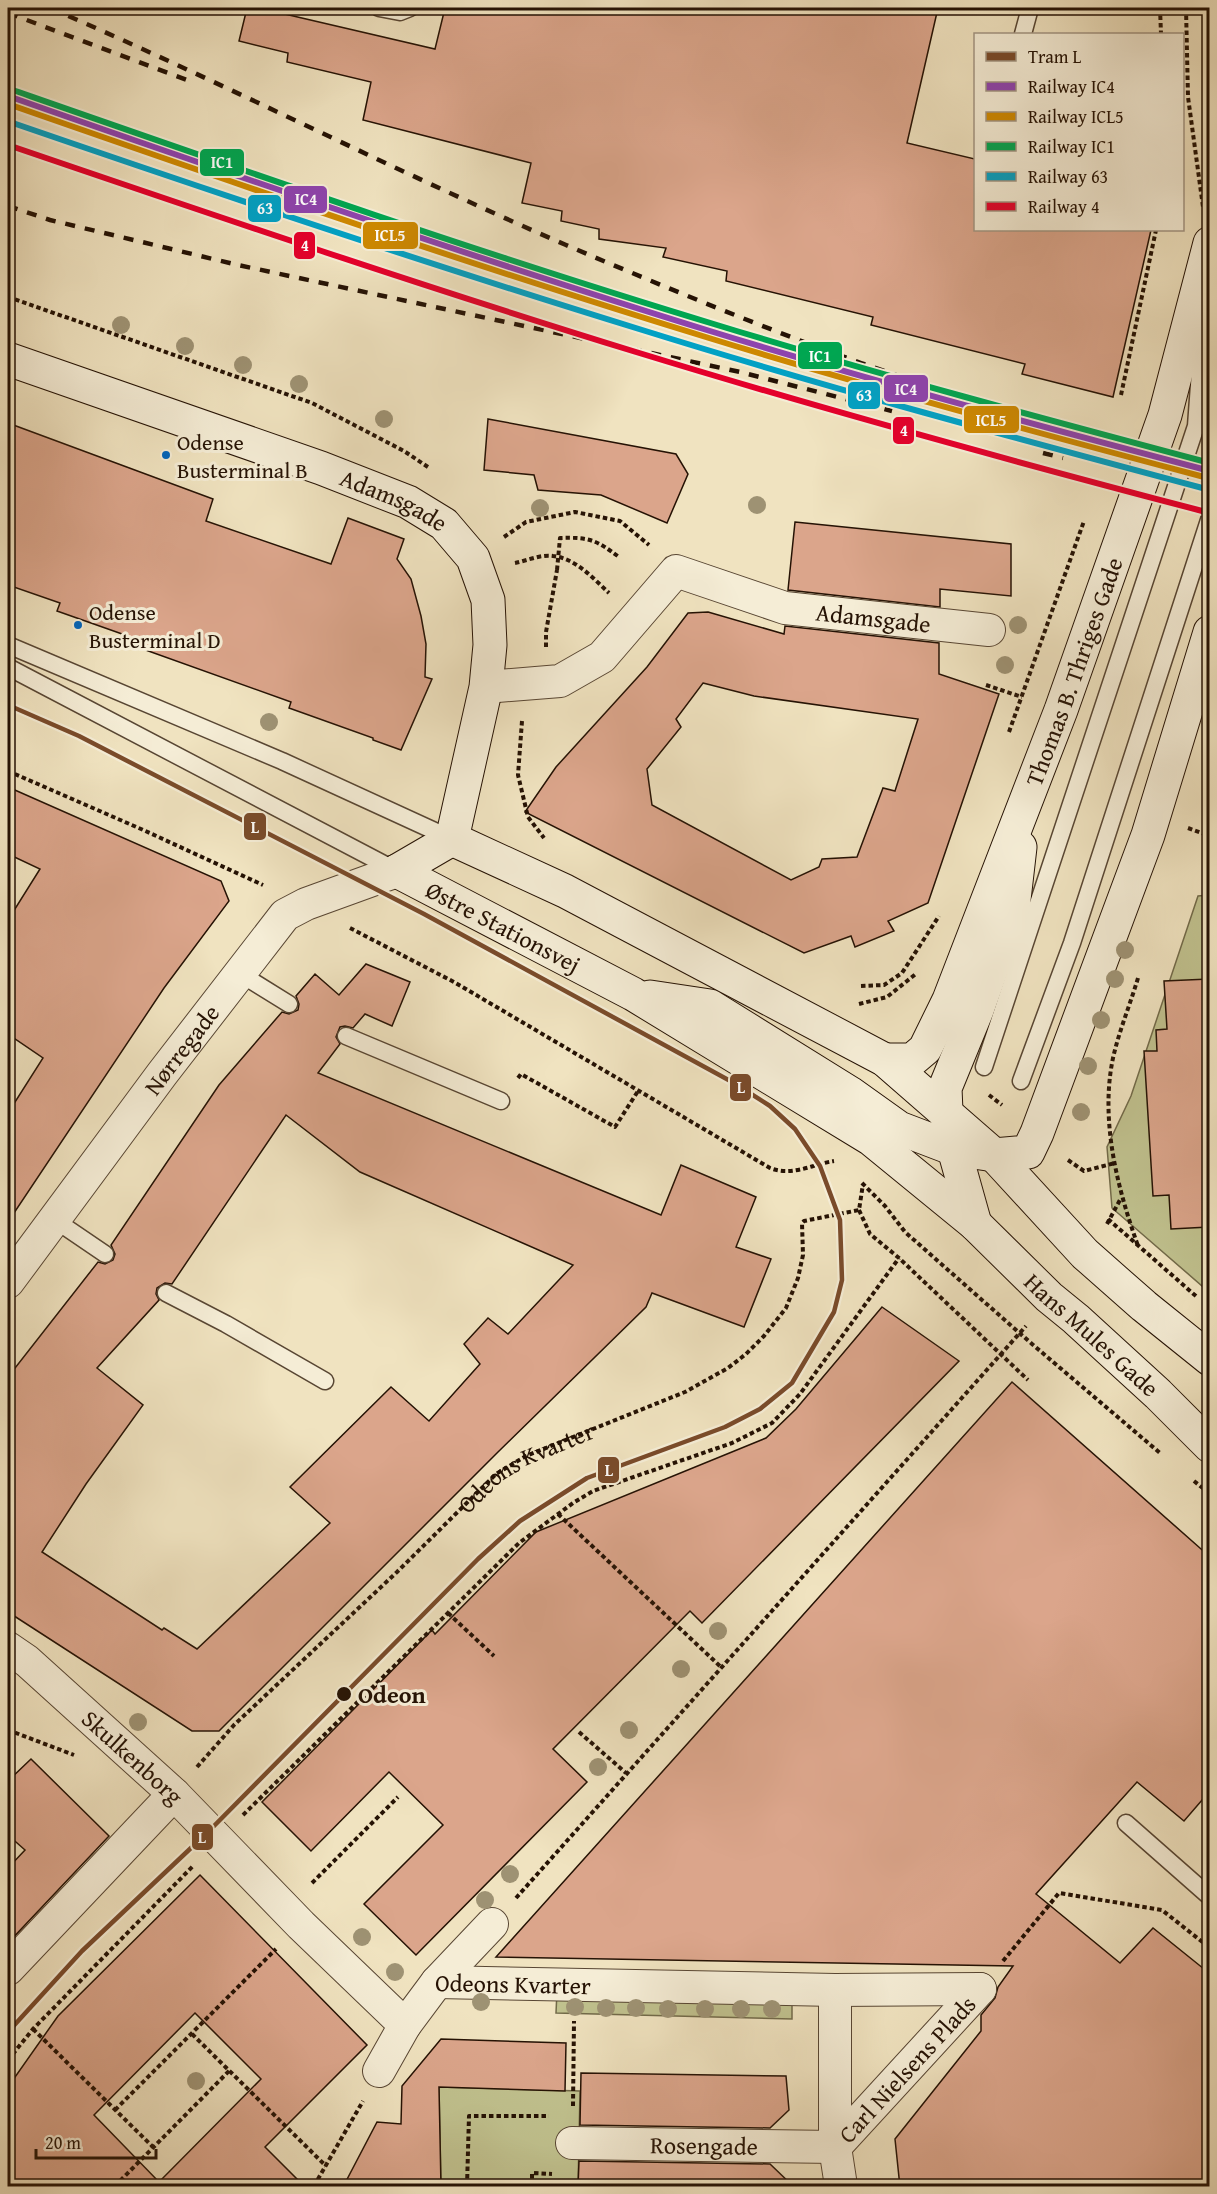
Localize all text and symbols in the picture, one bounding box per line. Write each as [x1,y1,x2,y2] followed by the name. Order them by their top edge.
[974,33,1184,231] legend
[1028,43,1082,70] text: Tram L
[1028,73,1115,100] text: Railway IC4
[1028,103,1124,130] text: Railway ICL5
[1028,133,1115,160] text: Railway IC1
[199,148,245,177] line badge: IC1
[211,150,233,174] text: IC1
[1028,163,1108,190] text: Railway 63
[283,185,328,214] line badge: IC4
[295,187,317,211] text: IC4
[1028,193,1100,220] text: Railway 4
[247,194,282,223] line badge: 63
[257,196,273,220] text: 63
[362,221,419,250] line badge: ICL5
[374,223,406,247] text: ICL5
[293,231,316,260] line badge: 4
[301,233,309,257] text: 4
[797,341,843,370] line badge: IC1
[809,344,831,368] text: IC1
[883,374,929,403] line badge: IC4
[895,377,917,401] text: IC4
[847,381,881,410] line badge: 63
[856,383,872,407] text: 63
[963,405,1020,434] line badge: ICL5
[975,408,1007,432] text: ICL5
[892,416,915,445] line badge: 4
[900,418,908,442] text: 4
[177,426,308,486] place label: Odense Busterminal B
[160,449,172,461] marker: Odense Busterminal B
[335,460,454,540] street label: Adamsgade
[1016,552,1131,791] street label: Thomas B. Thriges Gade
[814,594,932,641] street label: Adamsgade
[89,596,221,656] place label: Odense Busterminal D
[72,619,84,631] marker: Odense Busterminal D
[243,812,267,841] line badge: L
[251,815,260,839] text: L
[420,872,587,981] street label: Østre Stationsvej
[135,997,227,1102] street label: Nørregade
[729,1073,752,1102] line badge: L
[737,1075,746,1099] text: L
[1016,1265,1167,1404] street label: Hans Mules Gade
[449,1413,599,1521] street label: Odeons Kvarter
[597,1456,620,1484] line badge: L
[605,1458,614,1482] text: L
[358,1677,426,1712] place label: Odeon
[335,1685,353,1703] marker: Odeon
[74,1701,192,1812] street label: Skulkenborg
[191,1823,214,1851] line badge: L
[198,1825,207,1849] text: L
[435,1964,591,2003] street label: Odeons Kvarter
[830,1987,984,2150] street label: Carl Nielsens Plads
[36,2122,156,2160] scale bar
[650,2127,758,2163] street label: Rosengade
[45,2129,81,2156] text: 20 m

